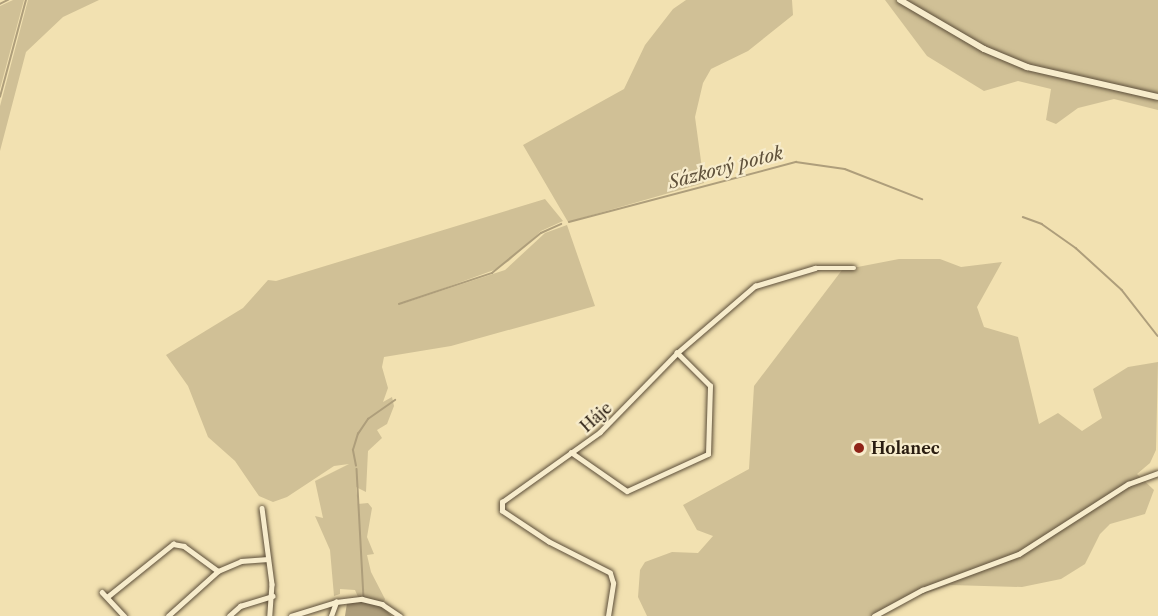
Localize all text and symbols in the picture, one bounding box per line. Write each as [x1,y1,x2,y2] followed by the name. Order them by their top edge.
[666,142,786,194] water label: Sázkový potok
[576,398,616,436] street label: Háje
[871,438,940,458] place label: Holanec
[852,441,866,455] marker: Holanec

